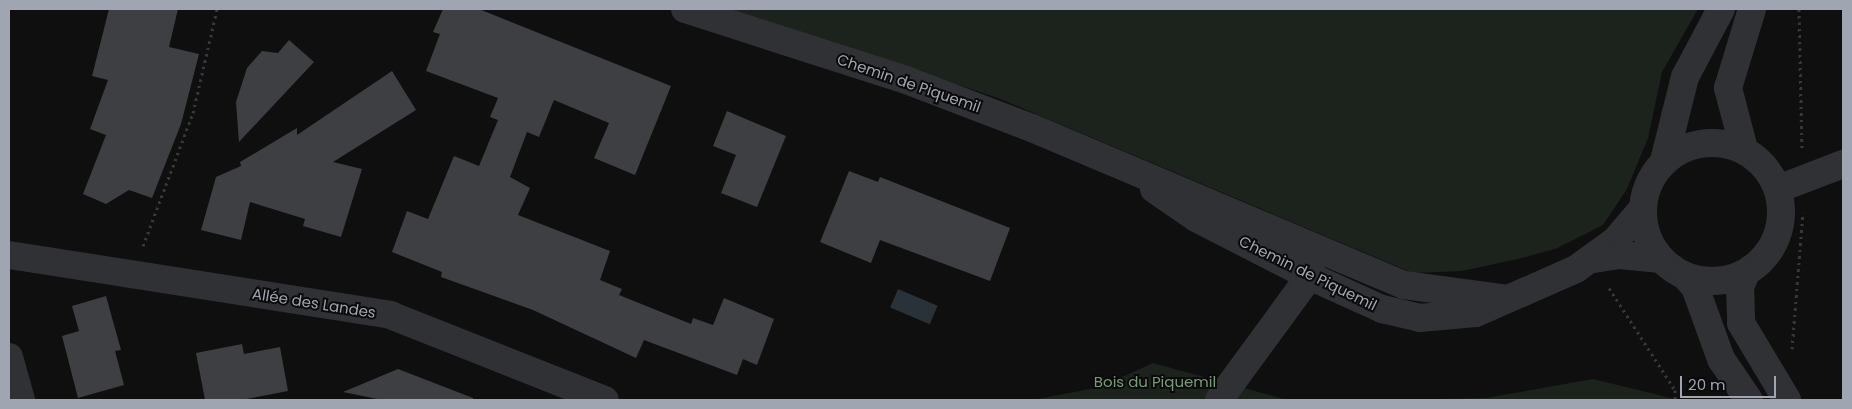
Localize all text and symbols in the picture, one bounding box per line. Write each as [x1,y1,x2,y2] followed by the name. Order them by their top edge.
[835,50,983,116] street label: Chemin de Piquemil
[1236,232,1380,314] street label: Chemin de Piquemil
[251,284,377,322] street label: Allée des Landes
[1682,366,1778,398] scale bar
[1094,373,1216,391] park label: Bois du Piquemil
[1688,374,1726,395] text: 20 m

